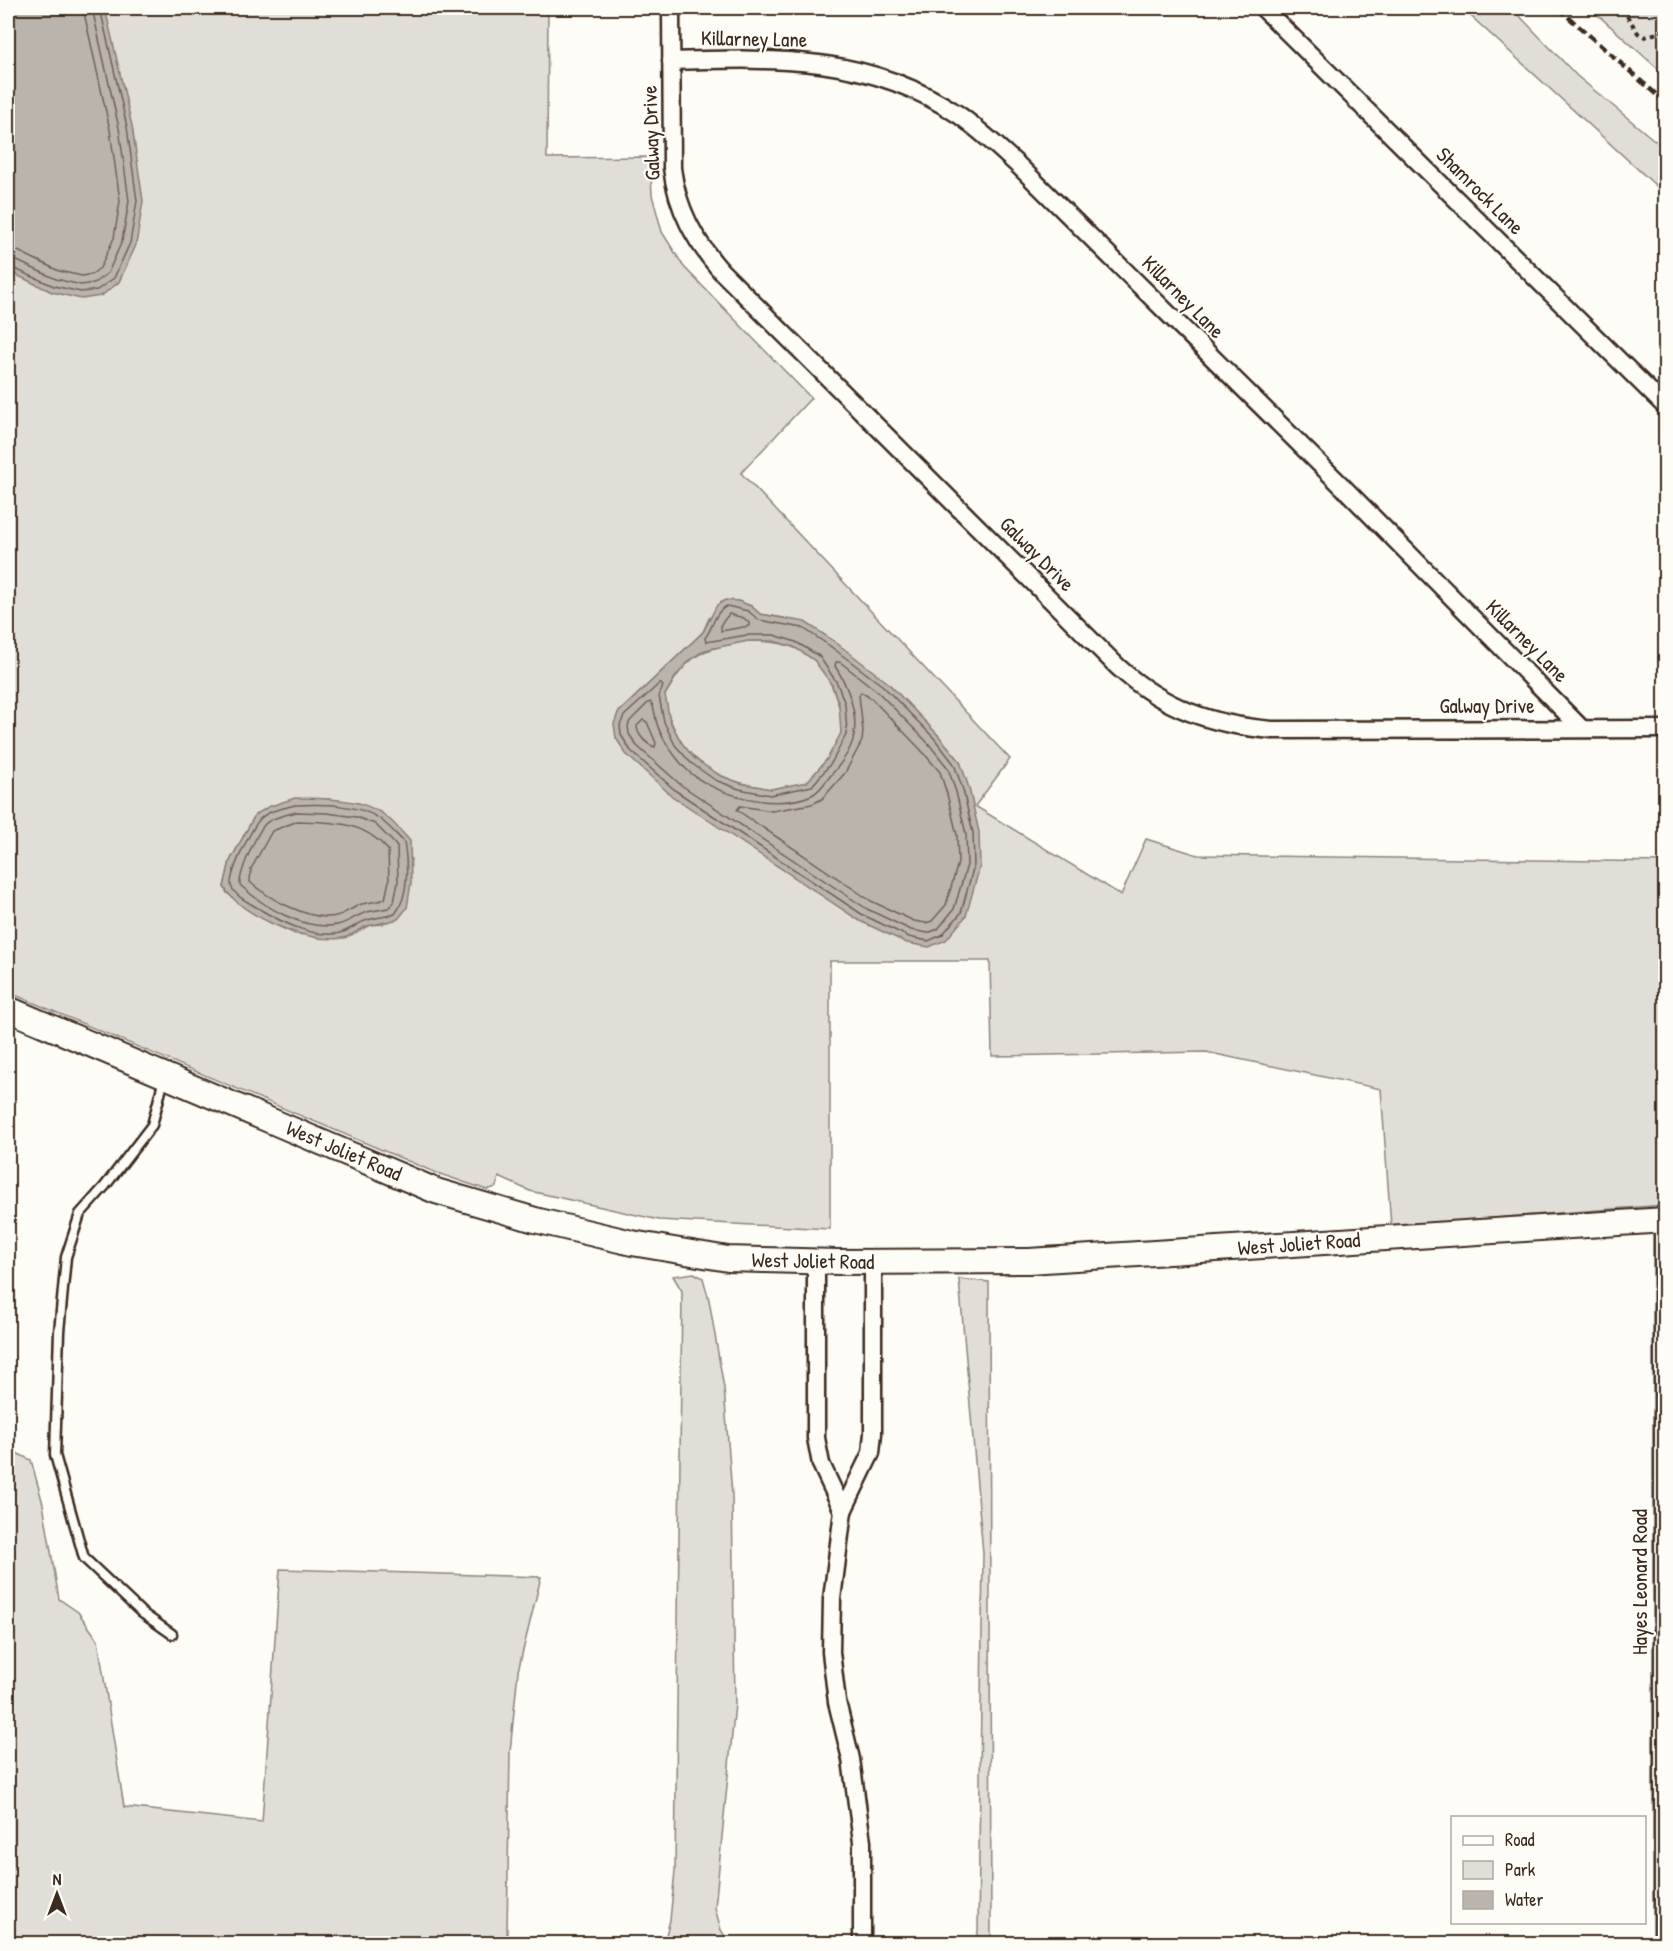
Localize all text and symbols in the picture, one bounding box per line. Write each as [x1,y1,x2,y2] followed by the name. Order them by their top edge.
[701,23,808,54] street label: Killarney Lane
[634,85,667,181] street label: Galway Drive
[1430,140,1531,241] street label: Shamrock Lane
[1135,249,1231,345] street label: Killarney Lane
[993,510,1081,598] street label: Galway Drive
[1479,593,1575,689] street label: Killarney Lane
[1439,691,1535,720] street label: Galway Drive
[282,1113,406,1188] street label: West Joliet Road
[1237,1225,1361,1262] street label: West Joliet Road
[751,1245,875,1276] street label: West Joliet Road
[1625,1509,1654,1655] street label: Hayes Leonard Road
[1451,1816,1646,1924] legend
[1505,1827,1535,1852] text: Road
[1505,1857,1536,1882] text: Park
[27,1864,87,1924] north arrow
[53,1868,62,1890] text: N
[1505,1887,1543,1912] text: Water

